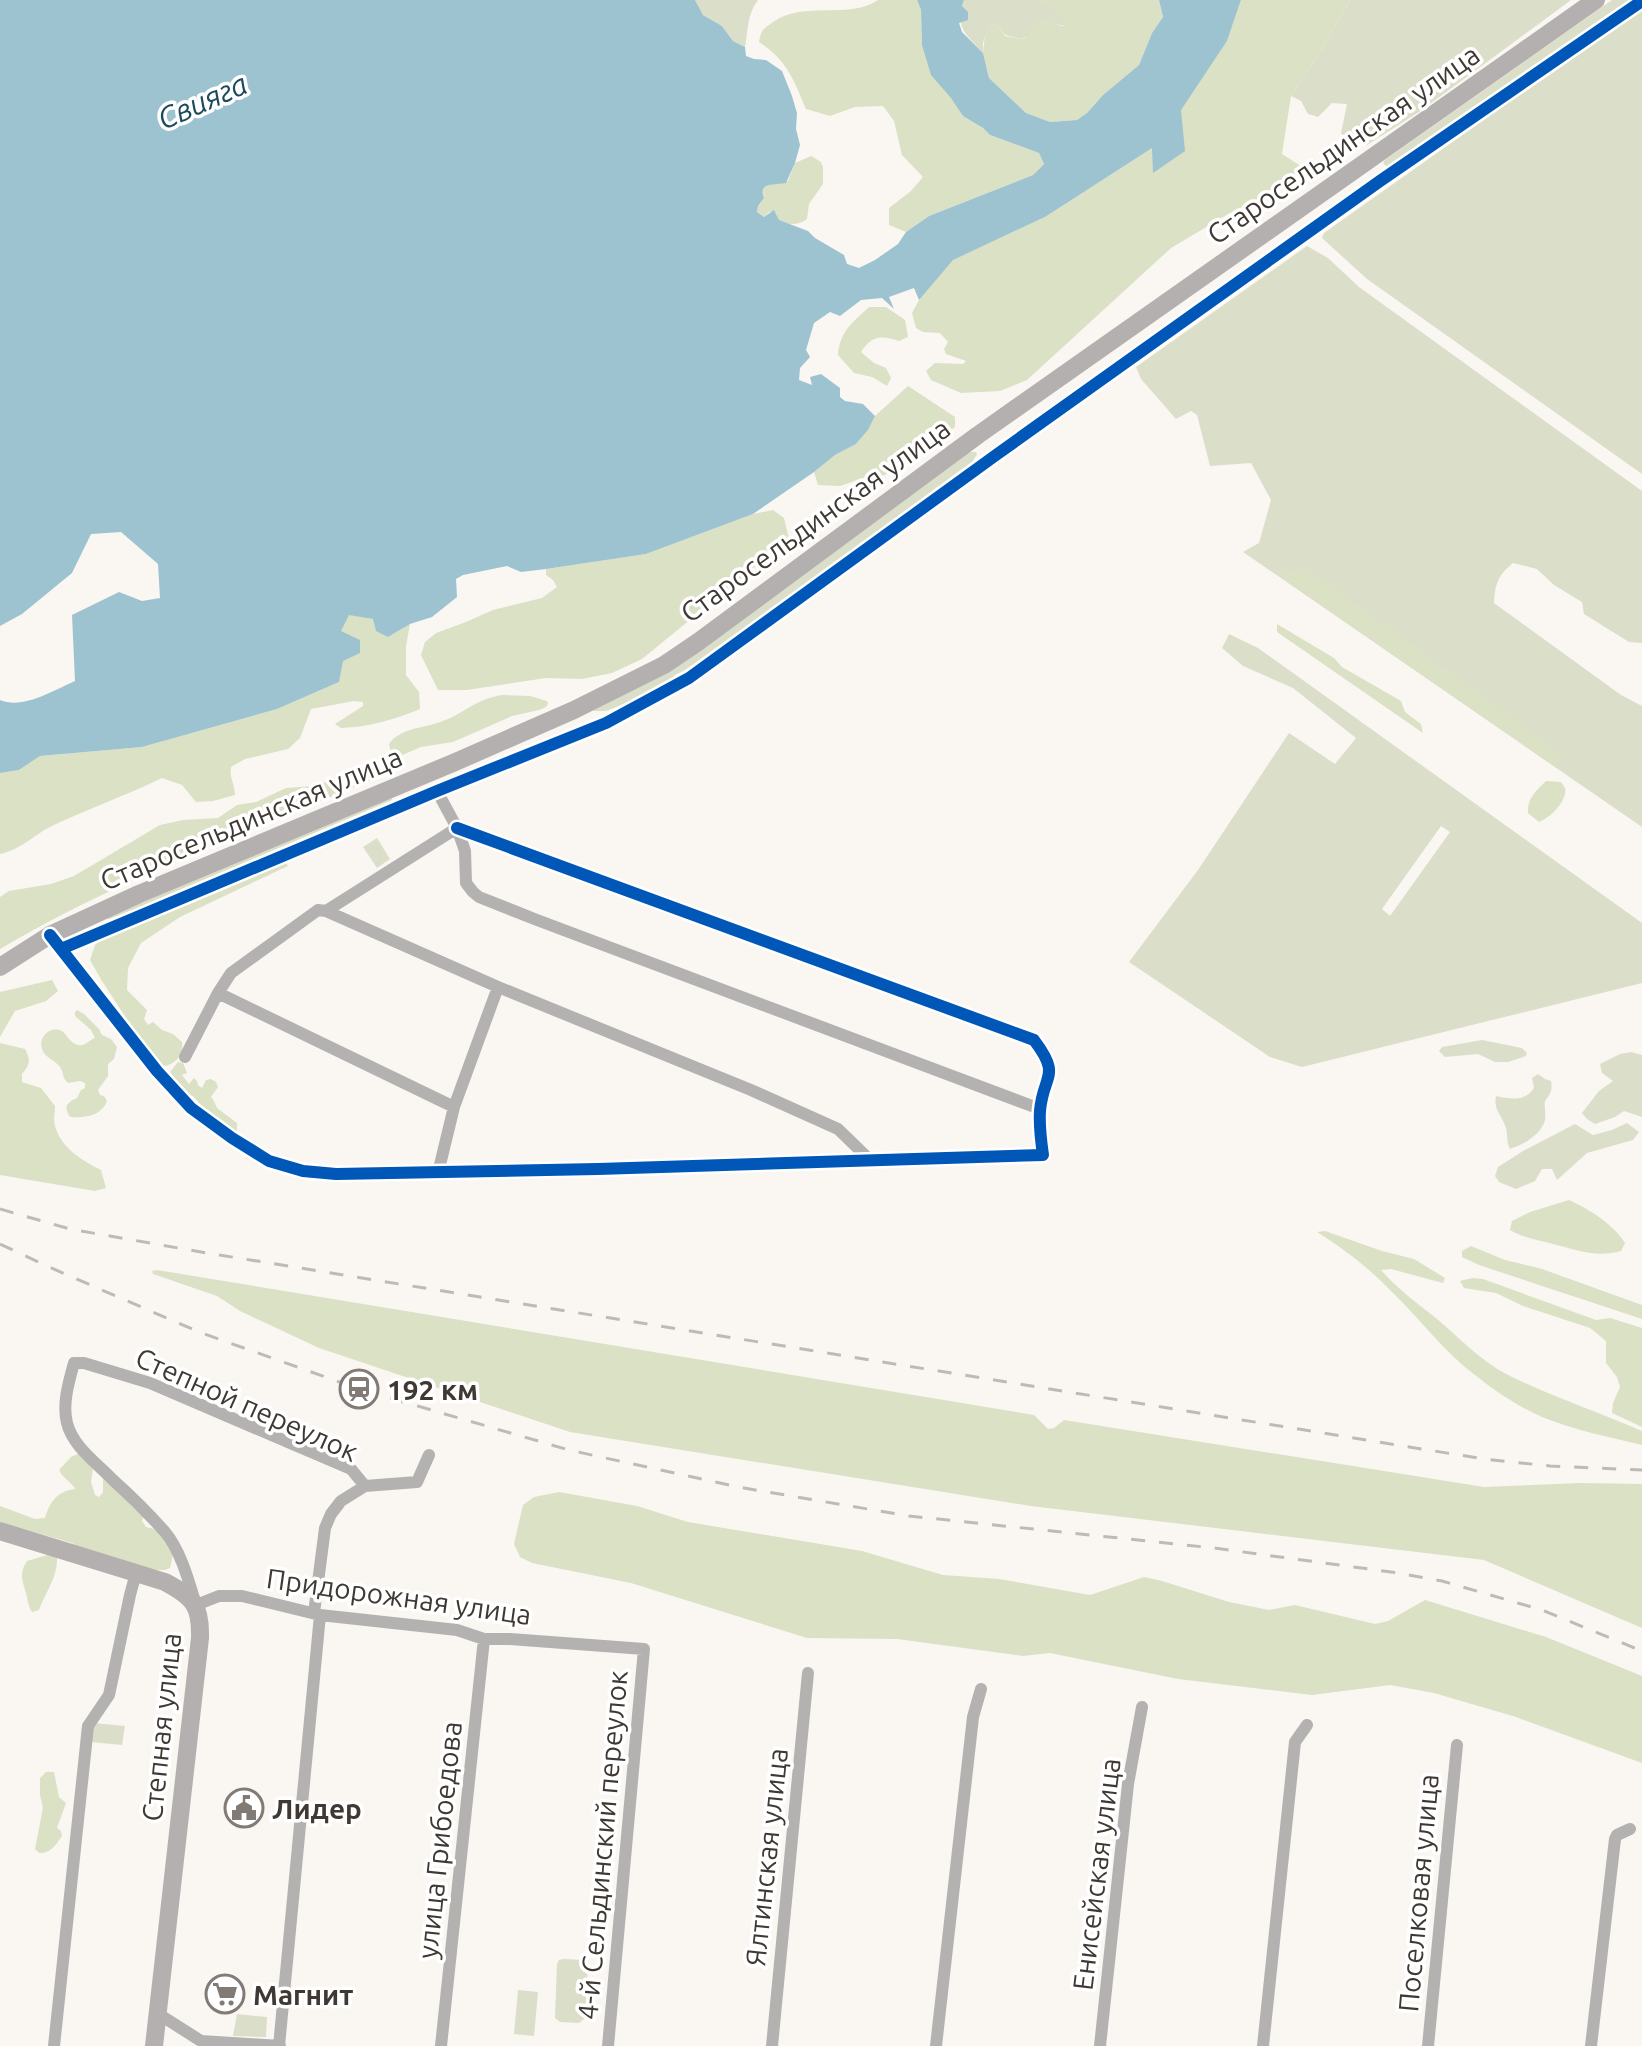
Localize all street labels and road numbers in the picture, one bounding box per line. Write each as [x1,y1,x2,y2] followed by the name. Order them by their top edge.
[1201,38,1485,250] street label: Старосельдинская улица
[674,412,956,628] street label: Старосельдинская улица
[95,740,407,896] street label: Старосельдинская улица
[131,1341,363,1467] street label: Степной переулок
[265,1562,533,1630] street label: Придорожная улица
[136,1631,186,1823] street label: Степная улица
[571,1669,633,2021] street label: 4-й Сельдинский переулок
[411,1720,467,1960] street label: улица Грибоедова
[739,1746,793,1968] street label: Ялтинская улица
[1066,1756,1126,1992] street label: Енисейская улица
[1392,1773,1444,2013] street label: Поселковая улица

